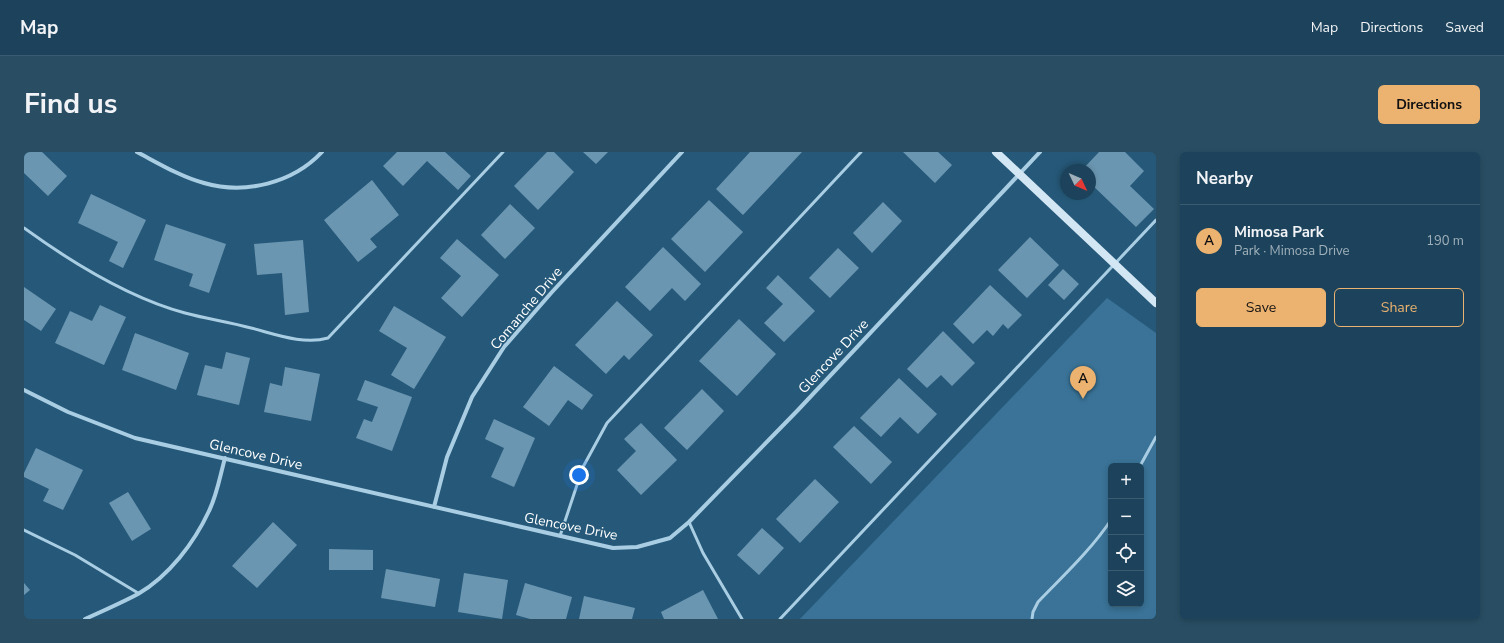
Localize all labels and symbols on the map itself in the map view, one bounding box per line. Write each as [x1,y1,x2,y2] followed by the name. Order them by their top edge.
[1060,164,1096,200] north arrow
[486,263,567,354] street label: Comanche Drive
[794,315,873,398] street label: Glencove Drive
[1070,366,1096,399] pin: A
[207,435,304,474] street label: Glencove Drive
[569,465,589,485] your location
[522,508,619,545] street label: Glencove Drive

